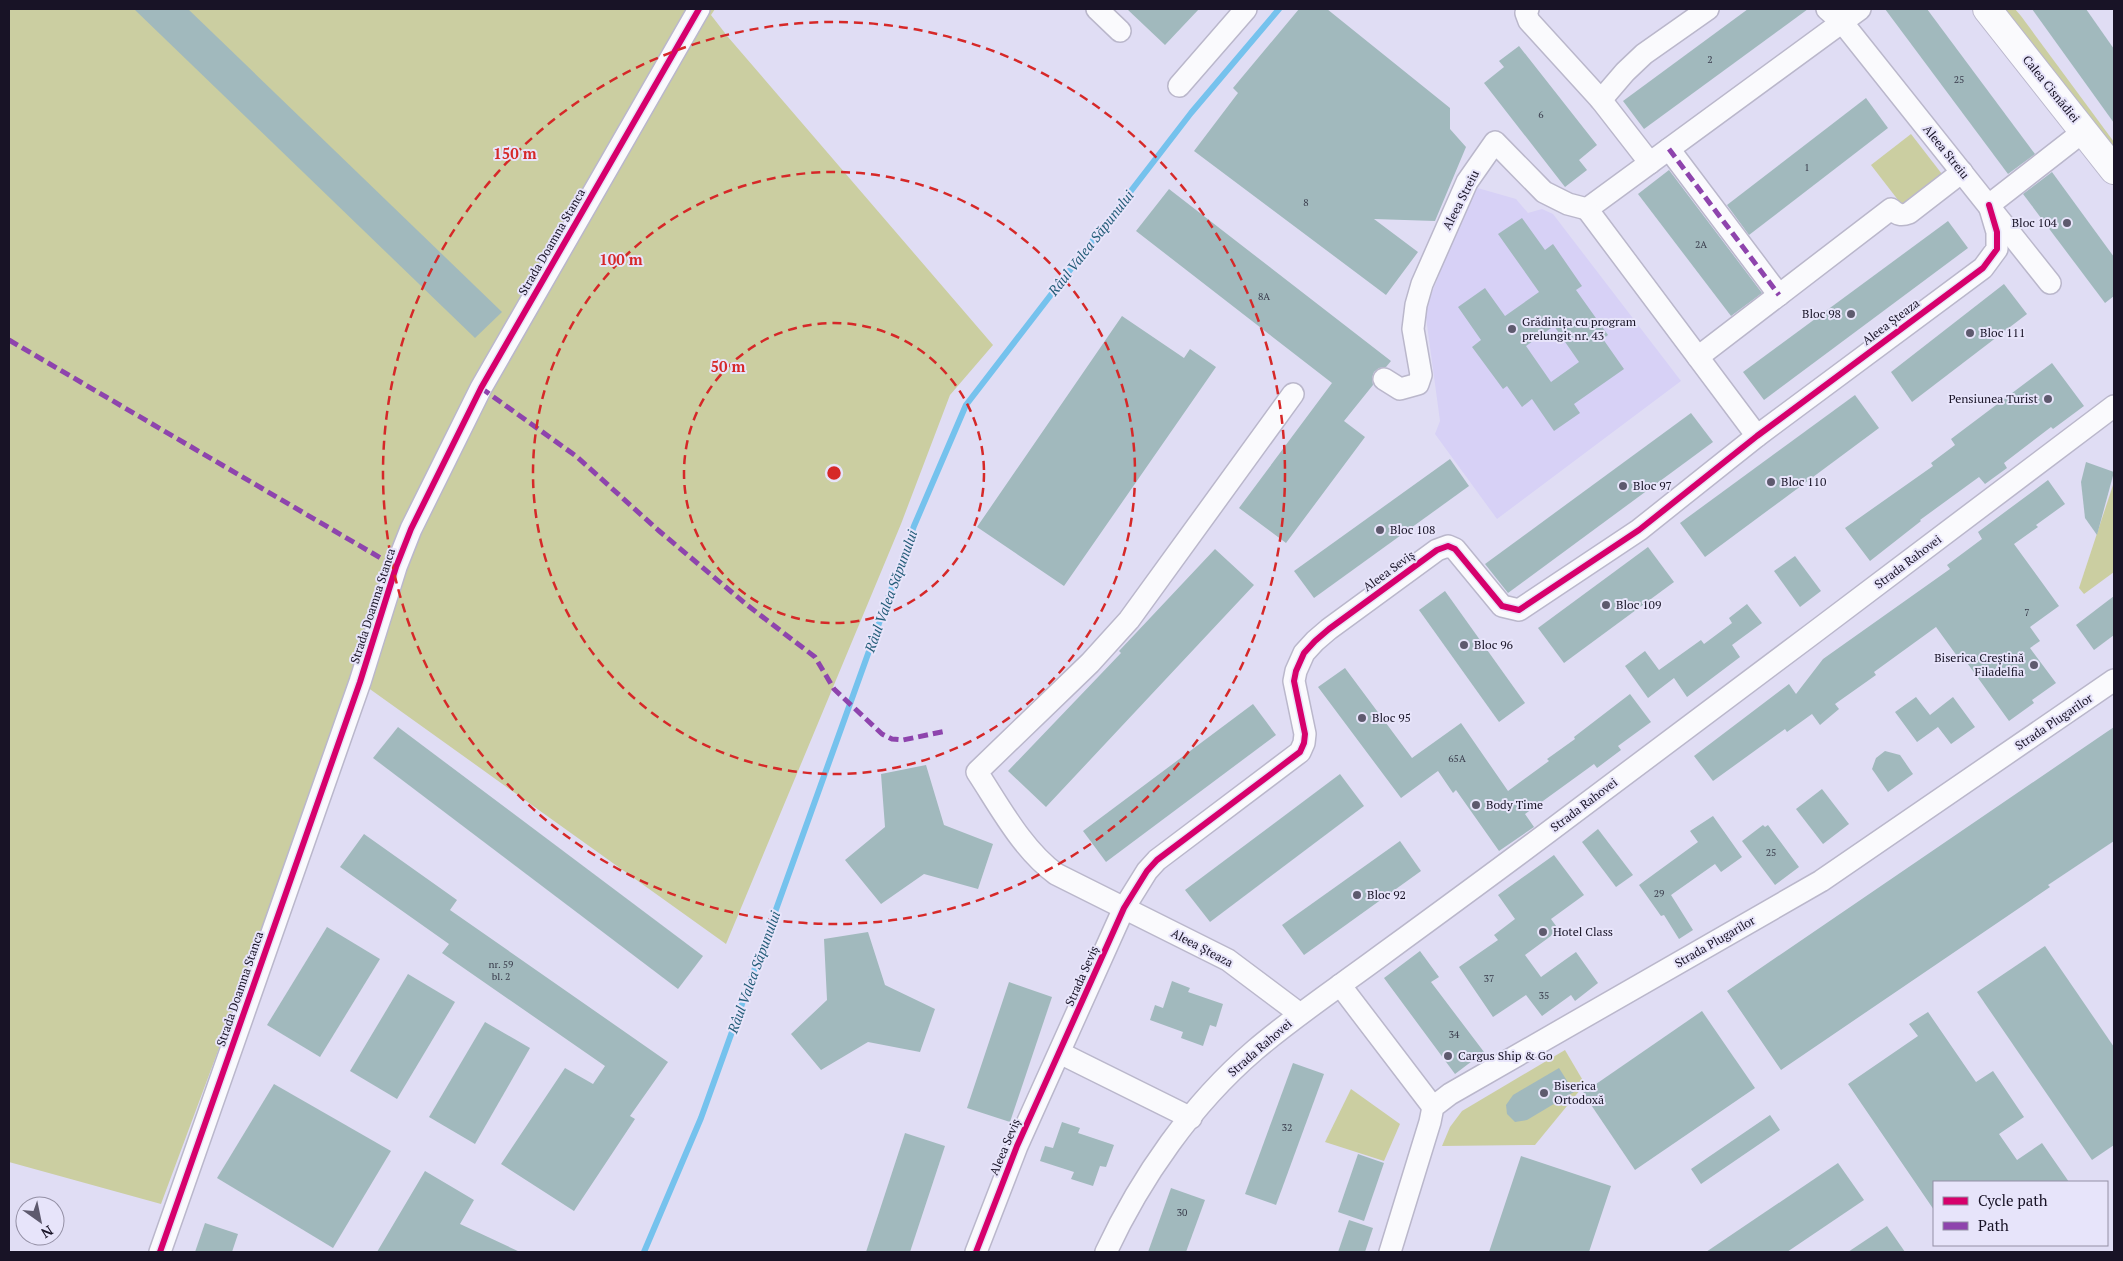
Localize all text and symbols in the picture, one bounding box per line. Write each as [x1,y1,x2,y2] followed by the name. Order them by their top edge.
[2020,52,2083,126] street label: Calea Cisnădiei
[1707,53,1713,66] house number: 2
[1954,73,1964,86] house number: 25
[1538,108,1544,121] house number: 6
[1920,122,1973,182] street label: Aleea Streiu
[493,143,537,163] text: 150 m
[1804,161,1810,174] house number: 1
[1439,167,1482,232] street label: Aleea Streiu
[515,186,588,298] street label: Strada Doamna Stanca
[1043,186,1138,300] water label: Râul Valea Săpunului
[1303,196,1309,209] house number: 8
[2012,215,2058,230] place label: Bloc 104
[2061,217,2073,229] marker: Bloc 104
[1695,238,1707,251] house number: 2A
[599,249,643,269] text: 100 m
[1258,290,1270,303] house number: 8A
[1859,295,1923,349] street label: Aleea Șteaza
[1802,306,1841,321] place label: Bloc 98
[1845,308,1857,320] marker: Bloc 98
[1522,314,1637,343] place label: Grădinița cu program prelungit nr. 43
[1506,323,1518,335] marker: Grădinița cu program prelungit nr. 43
[1980,325,2025,340] place label: Bloc 111
[1964,327,1976,339] marker: Bloc 111
[711,356,746,376] text: 50 m
[1948,391,2039,406] place label: Pensiunea Turist
[2042,393,2054,405] marker: Pensiunea Turist
[825,464,843,482] centre of rings
[1781,474,1826,489] place label: Bloc 110
[1765,476,1777,488] marker: Bloc 110
[1633,478,1672,493] place label: Bloc 97
[1617,480,1629,492] marker: Bloc 97
[1390,522,1435,537] place label: Bloc 108
[1374,524,1386,536] marker: Bloc 108
[859,527,921,655] water label: Râul Valea Săpunului
[1871,531,1944,592] street label: Strada Rahovei
[347,546,398,666] street label: Strada Doamna Stanca
[1360,547,1418,595] street label: Aleea Seviș
[1616,597,1661,612] place label: Bloc 109
[1600,599,1612,611] marker: Bloc 109
[2024,606,2030,619] house number: 7
[1474,637,1514,652] place label: Bloc 96
[1458,639,1470,651] marker: Bloc 96
[1934,650,2024,679] place label: Biserica Creștină Filadelfia
[2028,659,2040,671] marker: Biserica Creștină Filadelfia
[2012,690,2096,753] street label: Strada Plugarilor
[1372,710,1411,725] place label: Bloc 95
[1356,712,1368,724] marker: Bloc 95
[1448,752,1466,765] house number: 65A
[1547,774,1620,835] street label: Strada Rahovei
[1486,797,1543,812] place label: Body Time
[1470,799,1482,811] marker: Body Time
[1766,846,1776,859] house number: 25
[1367,887,1406,902] place label: Bloc 92
[1654,887,1664,900] house number: 29
[1351,889,1363,901] marker: Bloc 92
[722,908,784,1036] water label: Râul Valea Săpunului
[1672,912,1758,971] street label: Strada Plugarilor
[1553,924,1613,939] place label: Hotel Class
[1168,925,1236,971] street label: Aleea Șteaza
[1537,926,1549,938] marker: Hotel Class
[213,929,266,1048] street label: Strada Doamna Stanca
[1062,943,1102,1009] street label: Strada Seviș
[489,958,513,983] house number: nr. 59 bl. 2
[1484,972,1494,985] house number: 37
[1539,989,1549,1002] house number: 35
[1225,1016,1295,1079] street label: Strada Rahovei
[1449,1028,1460,1041] house number: 34
[1458,1048,1553,1063] place label: Cargus Ship & Go
[1442,1050,1454,1062] marker: Cargus Ship & Go
[1554,1078,1604,1107] place label: Biserica Ortodoxă
[1538,1087,1550,1099] marker: Biserica Ortodoxă
[986,1116,1024,1178] street label: Aleea Seviș
[1282,1121,1292,1134] house number: 32
[1933,1181,2108,1246] legend
[1978,1190,2048,1210] text: Cycle path
[15,1196,65,1246] north arrow
[1177,1206,1187,1219] house number: 30
[1978,1215,2009,1235] text: Path
[37,1221,57,1243] text: N

